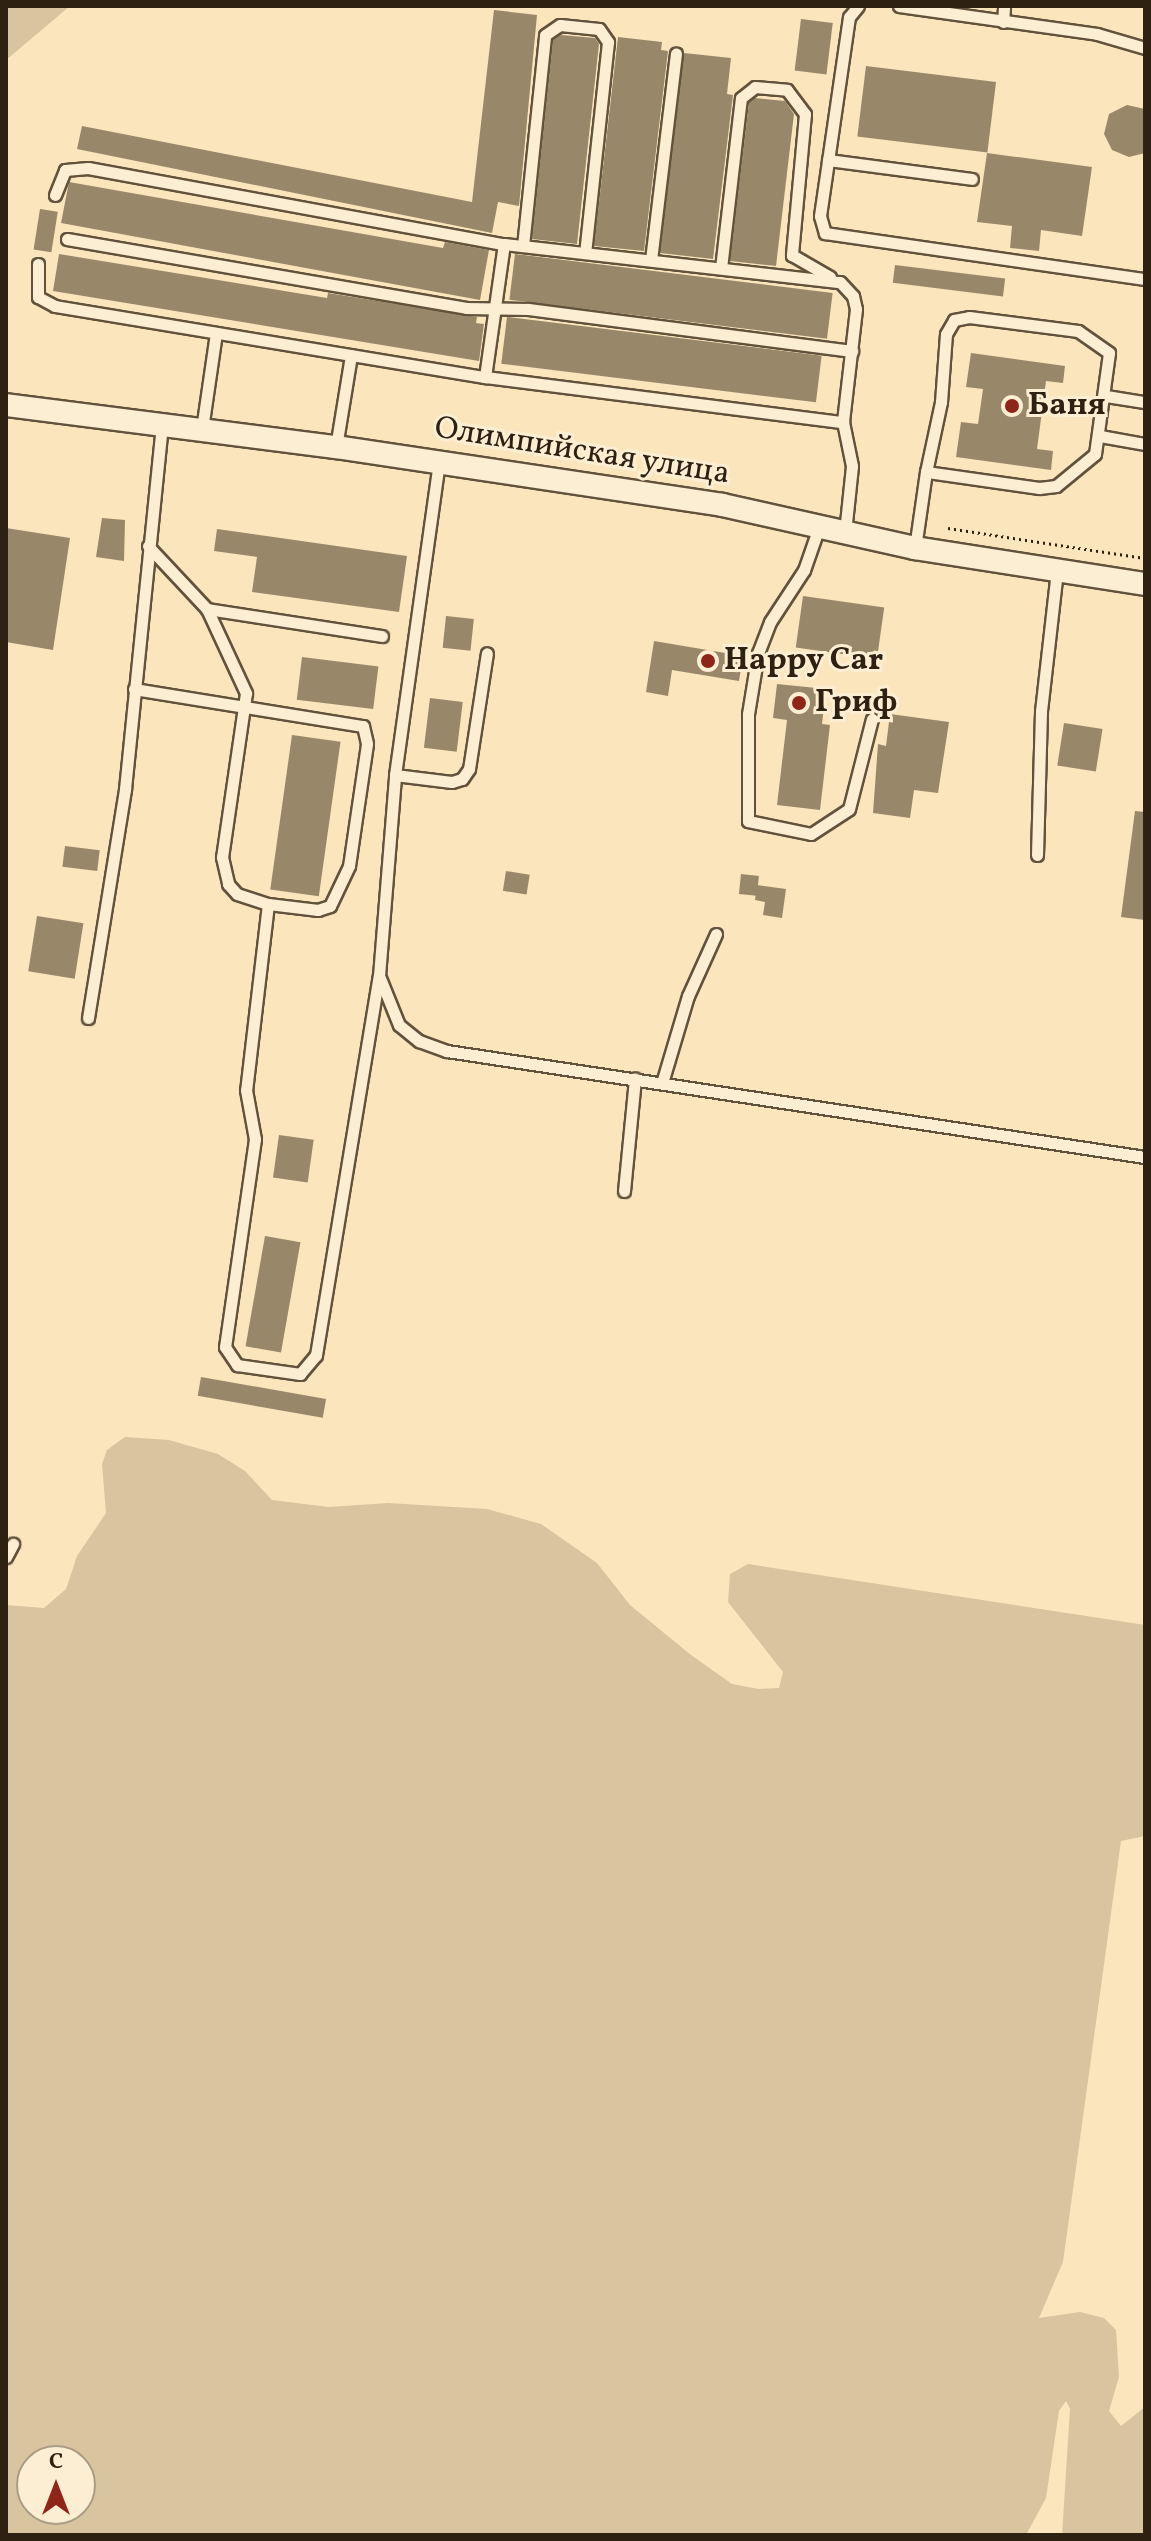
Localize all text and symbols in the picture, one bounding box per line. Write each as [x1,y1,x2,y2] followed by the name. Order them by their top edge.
[1028,387,1106,425] place label: Баня
[1003,397,1021,415] marker: Баня
[431,410,733,494] street label: Олимпийская улица
[724,642,884,680] place label: Happy Car
[699,652,717,670] marker: Happy Car
[815,684,897,722] place label: Гриф
[790,694,808,712] marker: Гриф
[16,2445,96,2525] north arrow
[49,2447,63,2478] text: С

